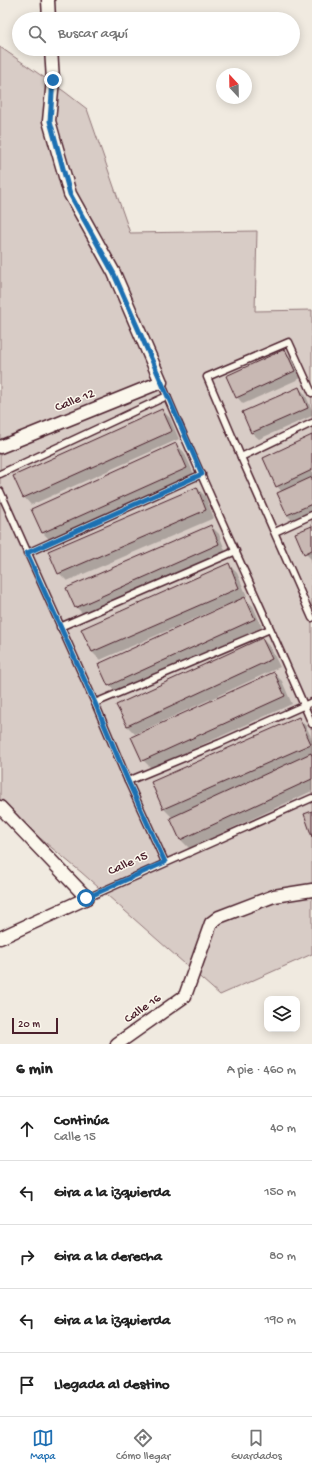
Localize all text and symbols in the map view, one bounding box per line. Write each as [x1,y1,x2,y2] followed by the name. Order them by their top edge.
[12,12,300,56] search box
[26,23,48,45] icon: search
[58,25,128,43] text: Buscar aquí
[216,68,252,104] north arrow
[44,71,62,89] route end
[53,386,98,416] street label: Calle 12
[106,849,150,879] street label: Calle 15
[77,889,95,907] route start
[122,991,165,1027] street label: Calle 16
[264,996,300,1032] map controls
[264,996,300,1032] button: layers
[12,1016,58,1035] scale bar
[18,1019,40,1031] text: 20 m
[16,1060,52,1080] text: 6 min
[227,1063,296,1078] text: A pie · 460 m
[54,1112,109,1130] text: Continúa
[16,1118,38,1140] icon: ahead
[270,1121,296,1136] text: 40 m
[54,1130,96,1145] text: Calle 15
[16,1182,38,1204] icon: left
[54,1184,170,1202] text: Gira a la izquierda
[264,1185,296,1200] text: 150 m
[16,1246,38,1268] icon: right
[54,1248,162,1266] text: Gira a la derecha
[269,1249,296,1264] text: 80 m
[16,1310,38,1332] icon: left
[54,1312,170,1330] text: Gira a la izquierda
[265,1313,296,1328] text: 190 m
[16,1374,38,1396] icon: arrive
[54,1376,170,1394] text: Llegada al destino
[30,1427,55,1463] tab: Mapa
[116,1427,170,1463] tab: Cómo llegar
[231,1427,282,1463] tab: Guardados

